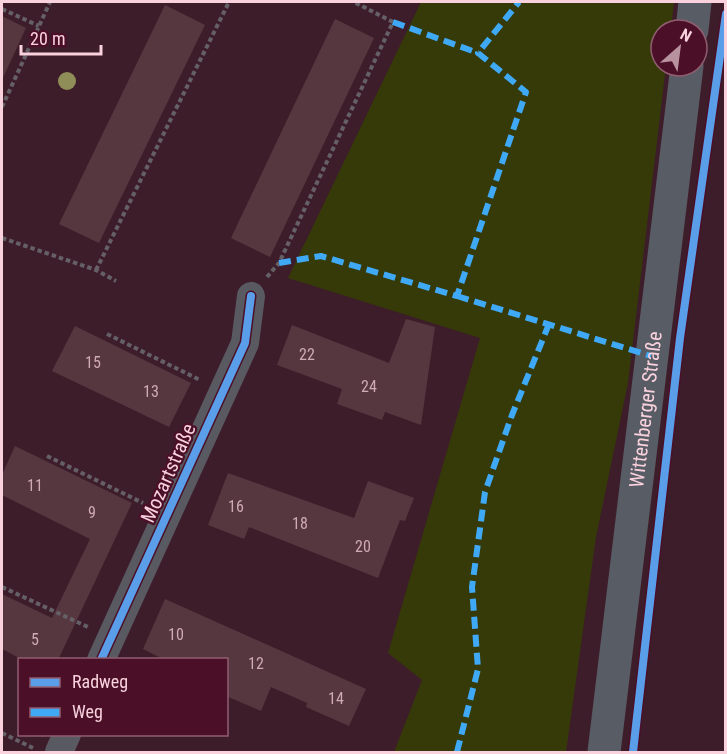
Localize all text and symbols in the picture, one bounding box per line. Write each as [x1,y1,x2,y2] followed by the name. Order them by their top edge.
[21,18,100,56] scale bar
[649,18,709,78] north arrow
[677,25,695,46] text: N
[30,28,65,49] text: 20 m
[624,330,667,489] street label: Wittenberger Straße
[299,345,315,364] house number: 22
[85,353,101,372] house number: 15
[361,377,377,396] house number: 24
[143,382,159,401] house number: 13
[135,420,201,526] street label: Mozartstraße
[27,476,43,495] house number: 11
[228,497,244,516] house number: 16
[88,503,96,522] house number: 9
[292,514,308,533] house number: 18
[355,537,371,556] house number: 20
[168,625,184,644] house number: 10
[31,630,39,649] house number: 5
[248,654,264,673] house number: 12
[18,658,228,736] legend
[72,671,128,692] text: Radweg
[328,689,344,708] house number: 14
[72,701,103,722] text: Weg

